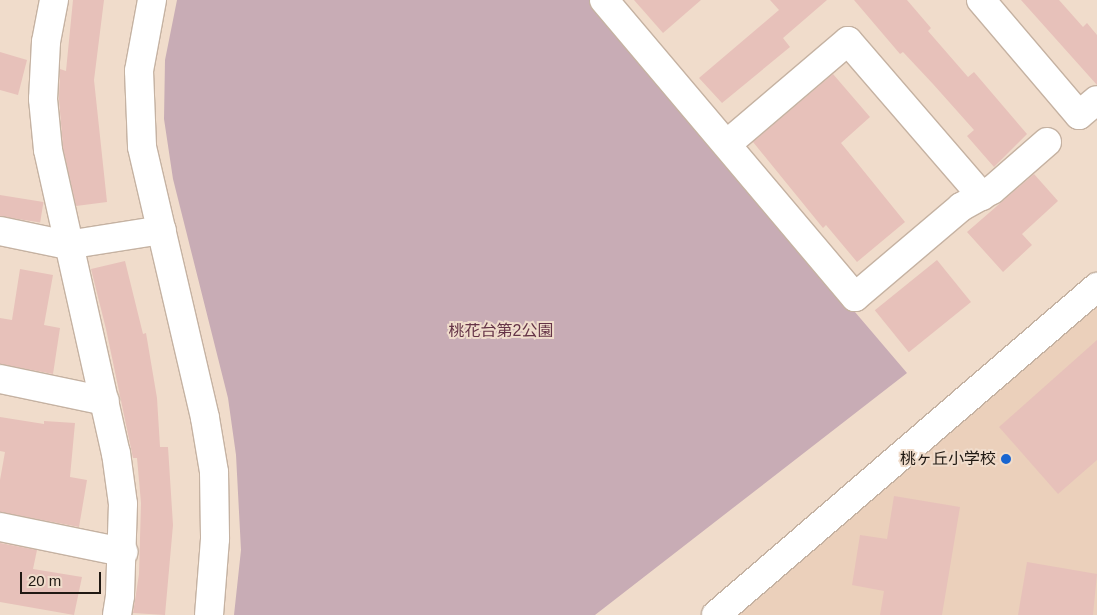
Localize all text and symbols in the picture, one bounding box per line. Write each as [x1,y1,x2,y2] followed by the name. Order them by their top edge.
[449,321,553,341] park label: 桃花台第2公園
[900,449,996,469] place label: 桃ヶ丘小学校
[1000,453,1012,465] marker: 桃ヶ丘小学校
[22,562,104,594] scale bar
[28,572,61,589] text: 20 m

